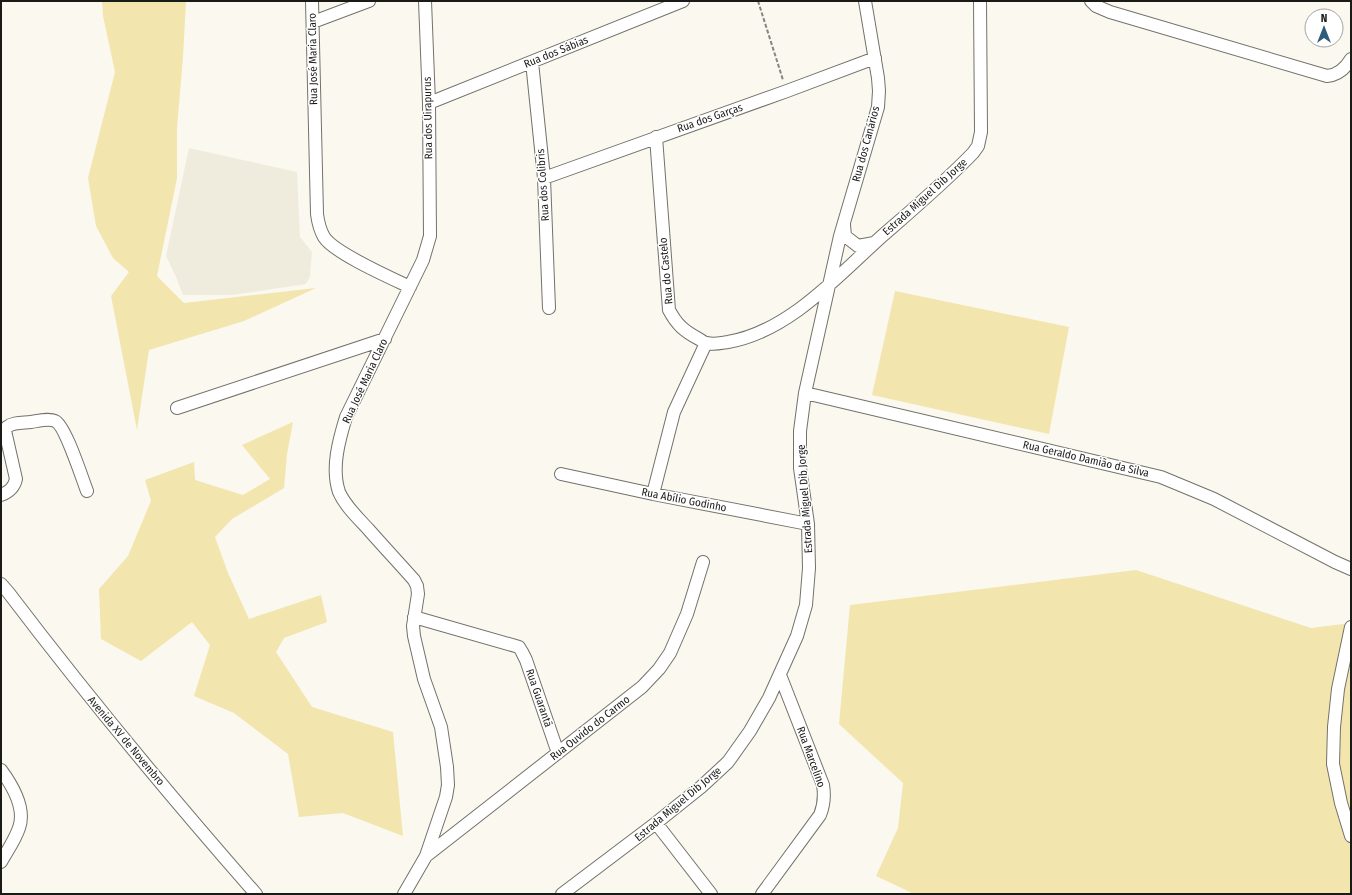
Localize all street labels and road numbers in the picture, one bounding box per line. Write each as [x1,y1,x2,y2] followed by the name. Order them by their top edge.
[306,13,320,105] street label: Rua José Maria Claro
[522,33,590,71] street label: Rua dos Sábias
[421,76,435,159] street label: Rua dos Uirapurus
[675,101,745,135] street label: Rua dos Garças
[850,104,882,183] street label: Rua dos Canários
[534,148,552,222] street label: Rua dos Colibris
[880,156,970,238] street label: Estrada Miguel Dib Jorge
[657,237,675,305] street label: Rua do Castelo
[340,336,390,425] street label: Rua José Maria Claro
[1022,438,1150,480] street label: Rua Geraldo Damião da Silva
[795,444,815,554] street label: Estrada Miguel Dib Jorge
[640,485,728,515] street label: Rua Abílio Godinho
[523,667,555,729] street label: Rua Guarantã
[548,693,633,763] street label: Rua Ouvido do Carmo
[85,694,167,788] street label: Avenida XV de Novembro
[794,725,828,789] street label: Rua Marcelino
[632,764,724,844] street label: Estrada Miguel Dib Jorge

